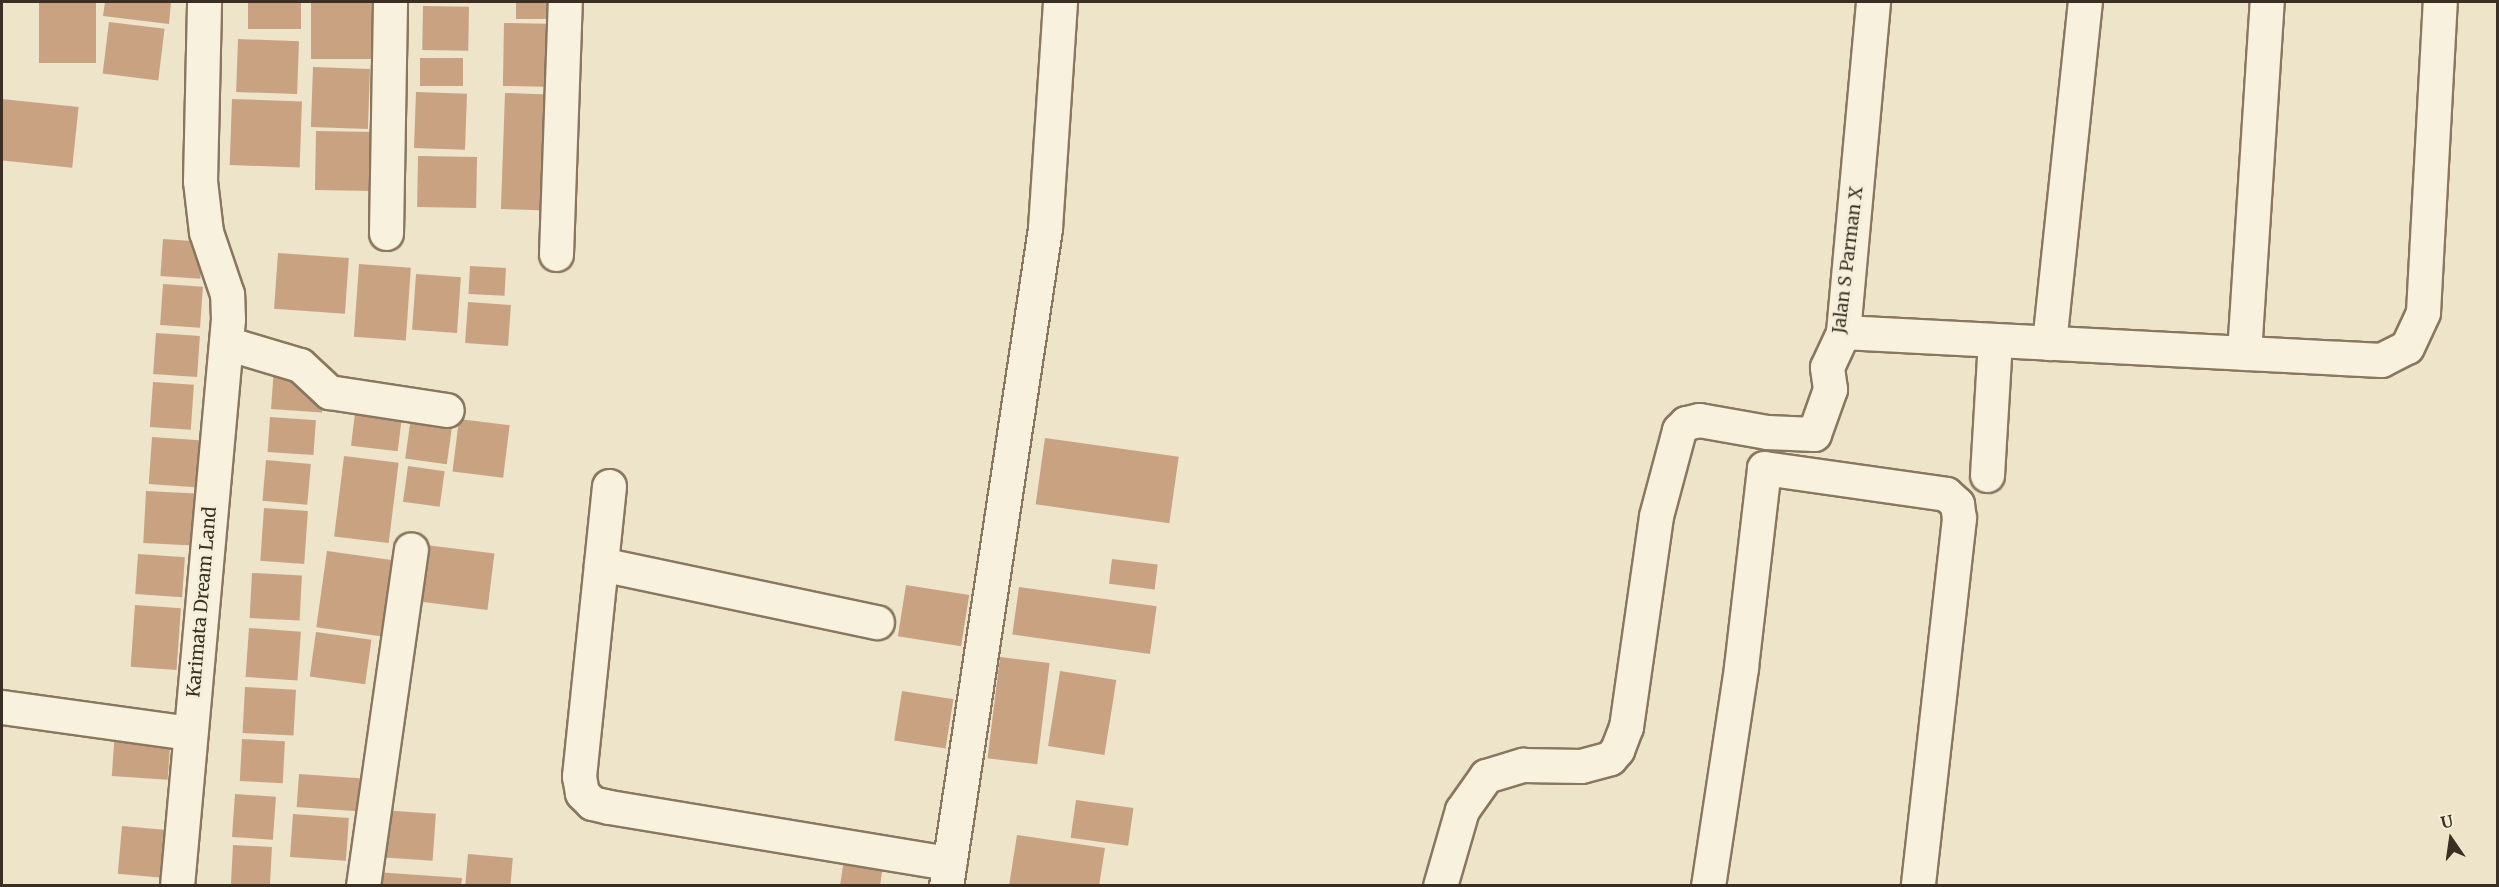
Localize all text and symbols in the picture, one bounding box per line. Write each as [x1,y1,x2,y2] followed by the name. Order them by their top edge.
[1828,185,1868,335] street label: Jalan S Parman X
[183,506,221,698] street label: Karimata Dream Land
[2421,809,2481,869] north arrow
[2439,810,2455,833] text: U

